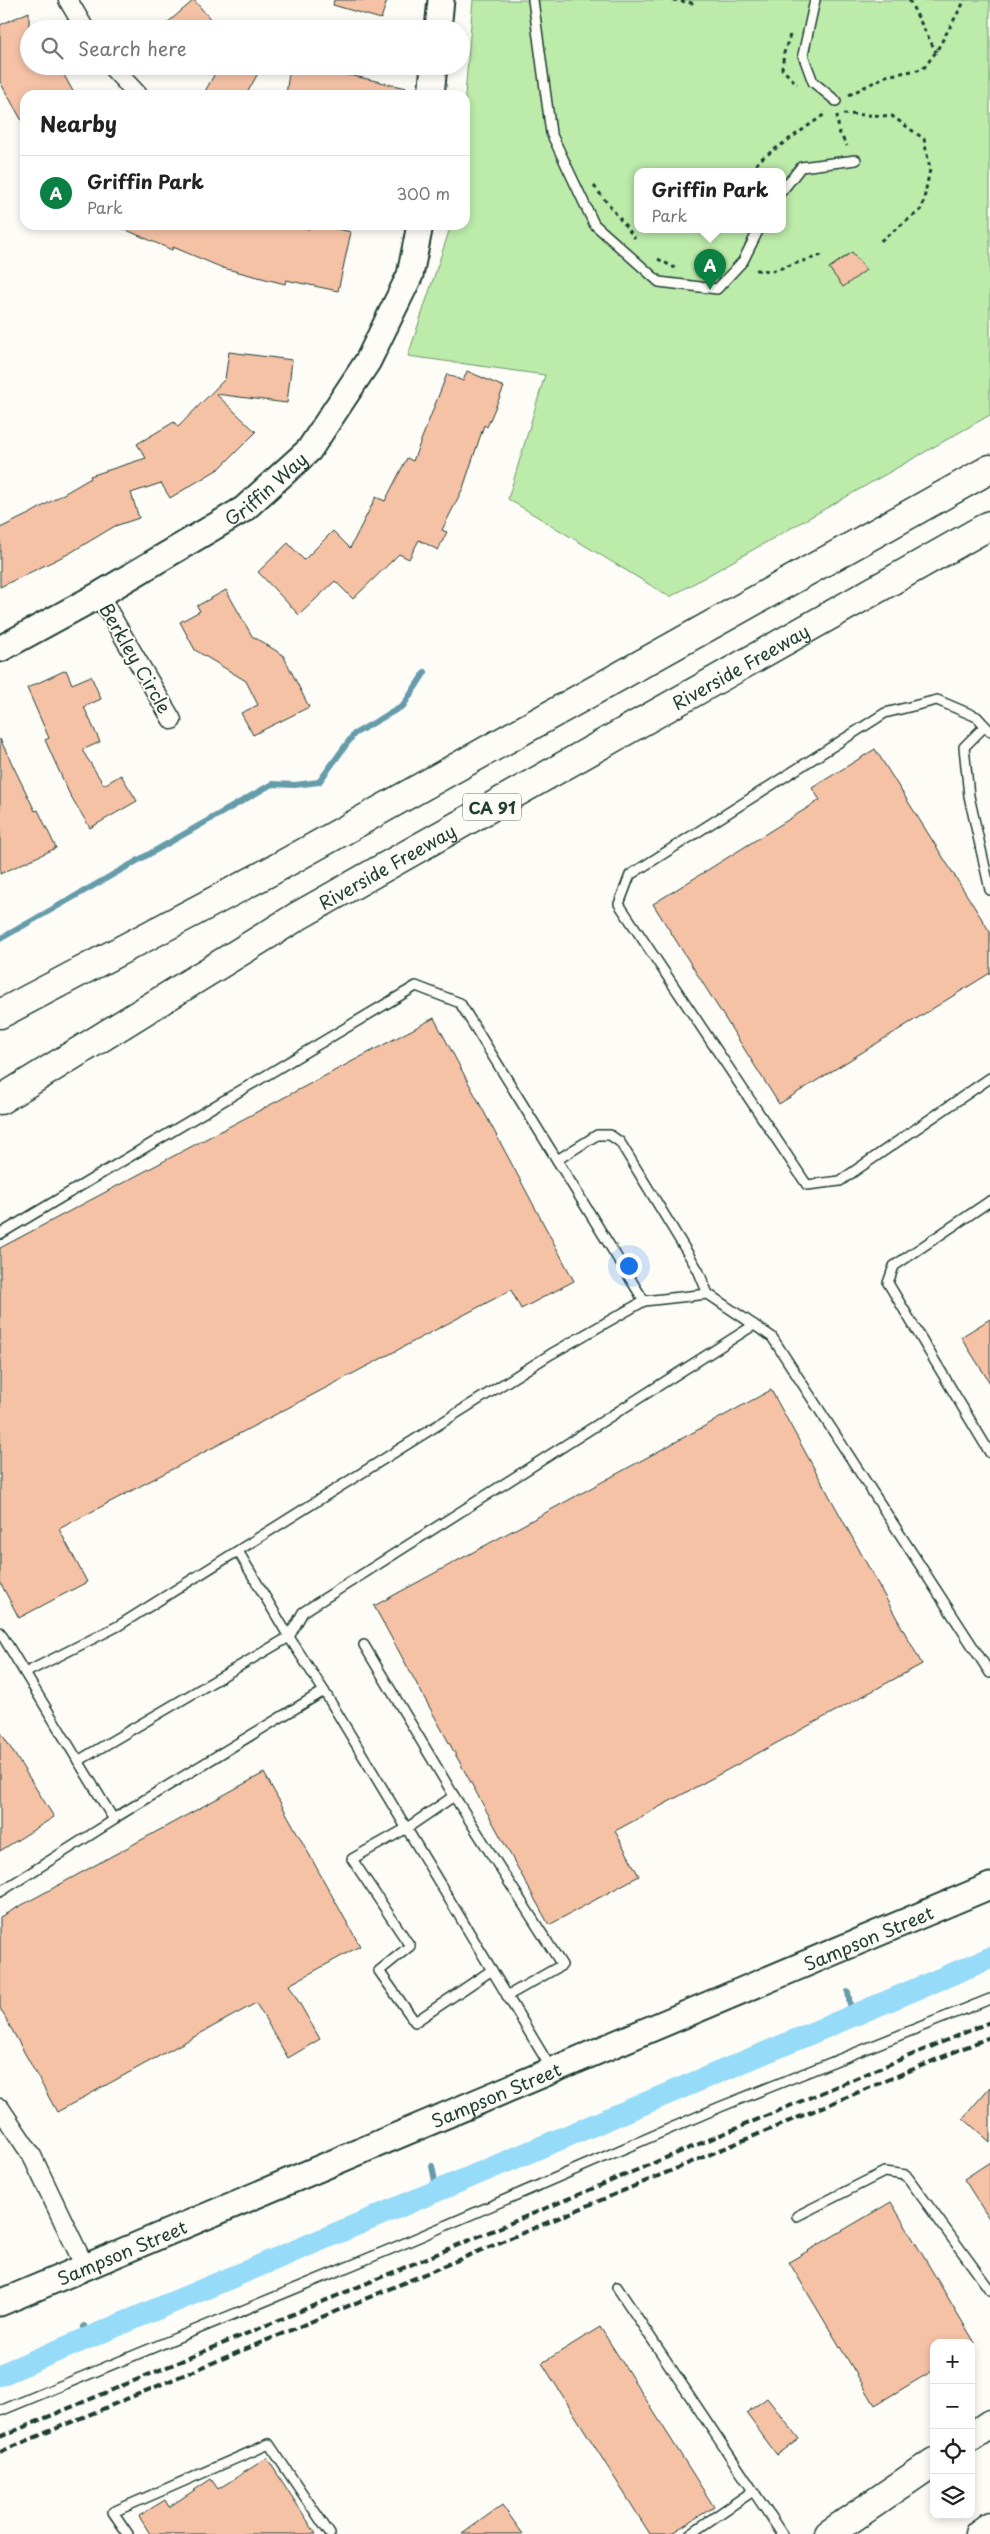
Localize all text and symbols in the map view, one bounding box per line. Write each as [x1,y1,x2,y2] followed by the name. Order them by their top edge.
[20,20,470,75] search box
[38,34,66,62] icon: search
[78,34,187,62] text: Search here
[40,107,117,139] text: Nearby
[87,167,204,195] text: Griffin Park
[634,168,786,233] popup
[651,175,769,203] text: Griffin Park
[50,181,62,205] text: A
[396,181,450,205] text: 300 m
[87,195,123,219] text: Park
[651,203,687,227] text: Park
[694,249,726,290] pin: A
[219,445,313,531] street label: Griffin Way
[93,598,179,718] street label: Berkley Circle
[666,617,814,716] street label: Riverside Freeway
[463,794,521,820] road number: CA 91
[313,816,460,916] street label: Riverside Freeway
[616,1253,642,1279] your location
[799,1898,937,1977] street label: Sampson Street
[427,2055,565,2133] street label: Sampson Street
[53,2212,191,2291] street label: Sampson Street
[930,2339,975,2519] map controls
[930,2339,975,2384] button: +
[930,2384,975,2429] button: −
[930,2429,975,2474] button: locate
[930,2474,975,2519] button: layers

